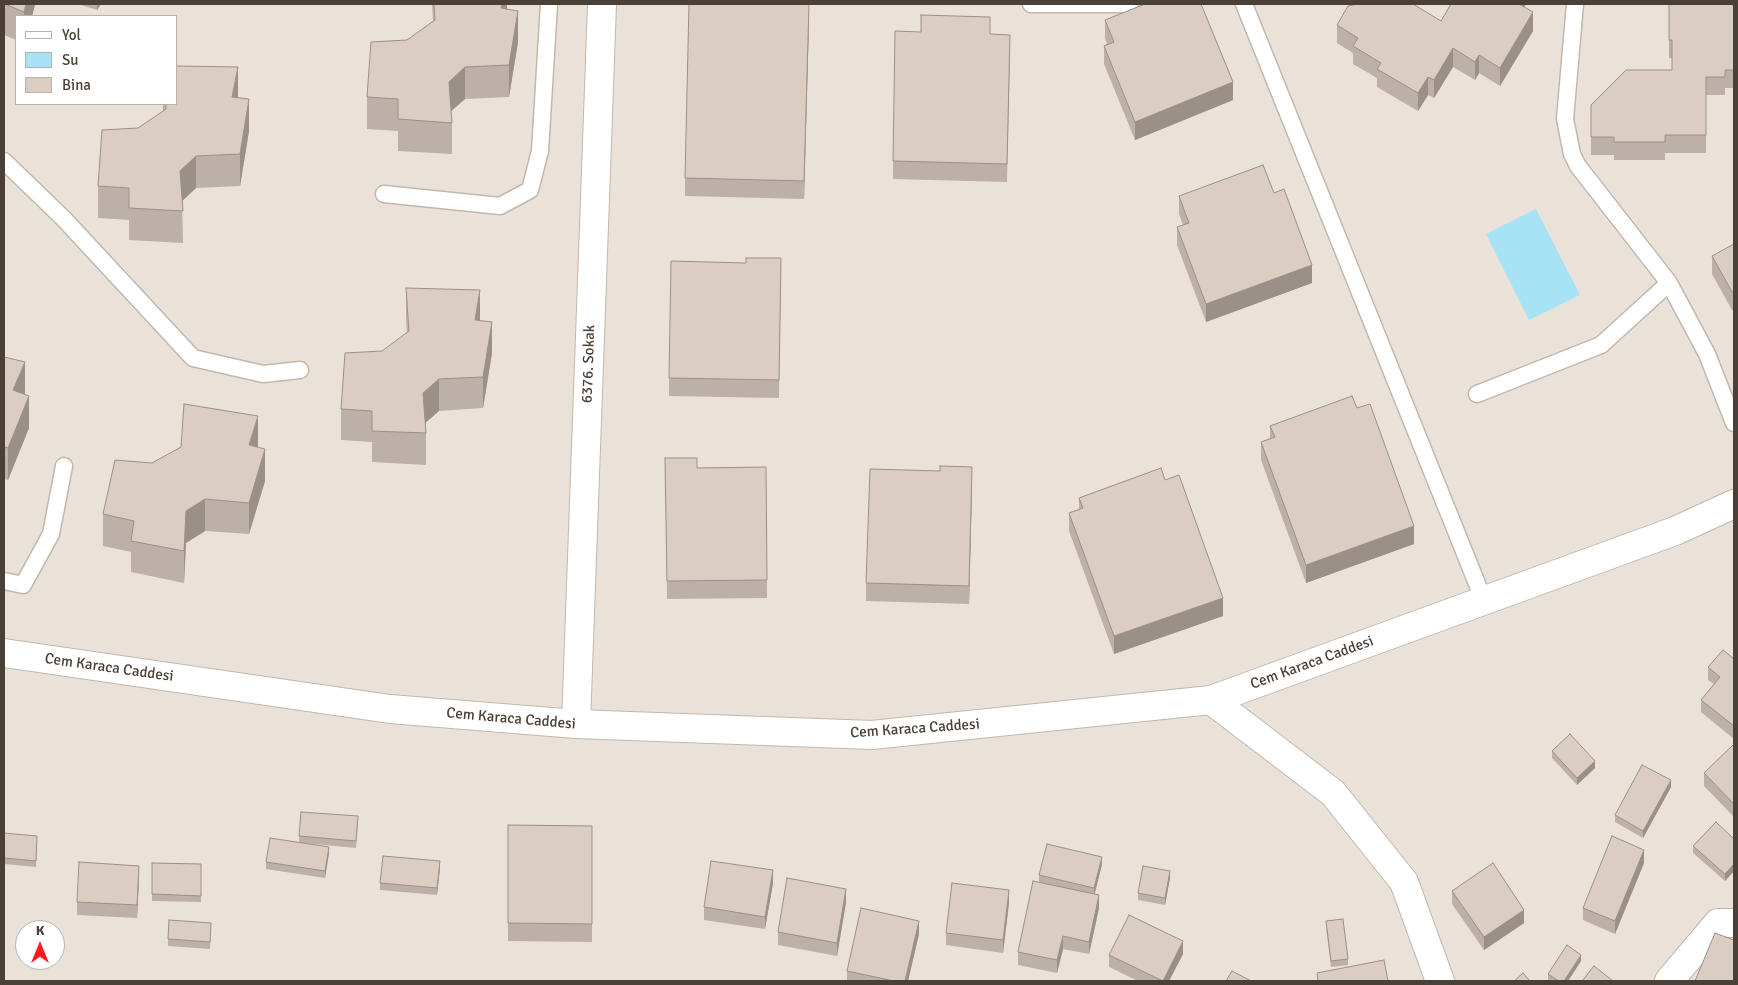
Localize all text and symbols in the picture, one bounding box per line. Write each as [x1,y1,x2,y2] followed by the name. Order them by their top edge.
[15,15,178,105] legend
[62,26,81,44] text: Yol
[62,51,79,69] text: Su
[62,76,91,94] text: Bina
[579,324,599,404] street label: 6376. Sokak
[1248,632,1376,694] street label: Cem Karaca Caddesi
[44,650,174,686] street label: Cem Karaca Caddesi
[446,704,576,734] street label: Cem Karaca Caddesi
[850,715,980,743] street label: Cem Karaca Caddesi
[15,920,65,970] north arrow
[36,922,44,939] text: K

